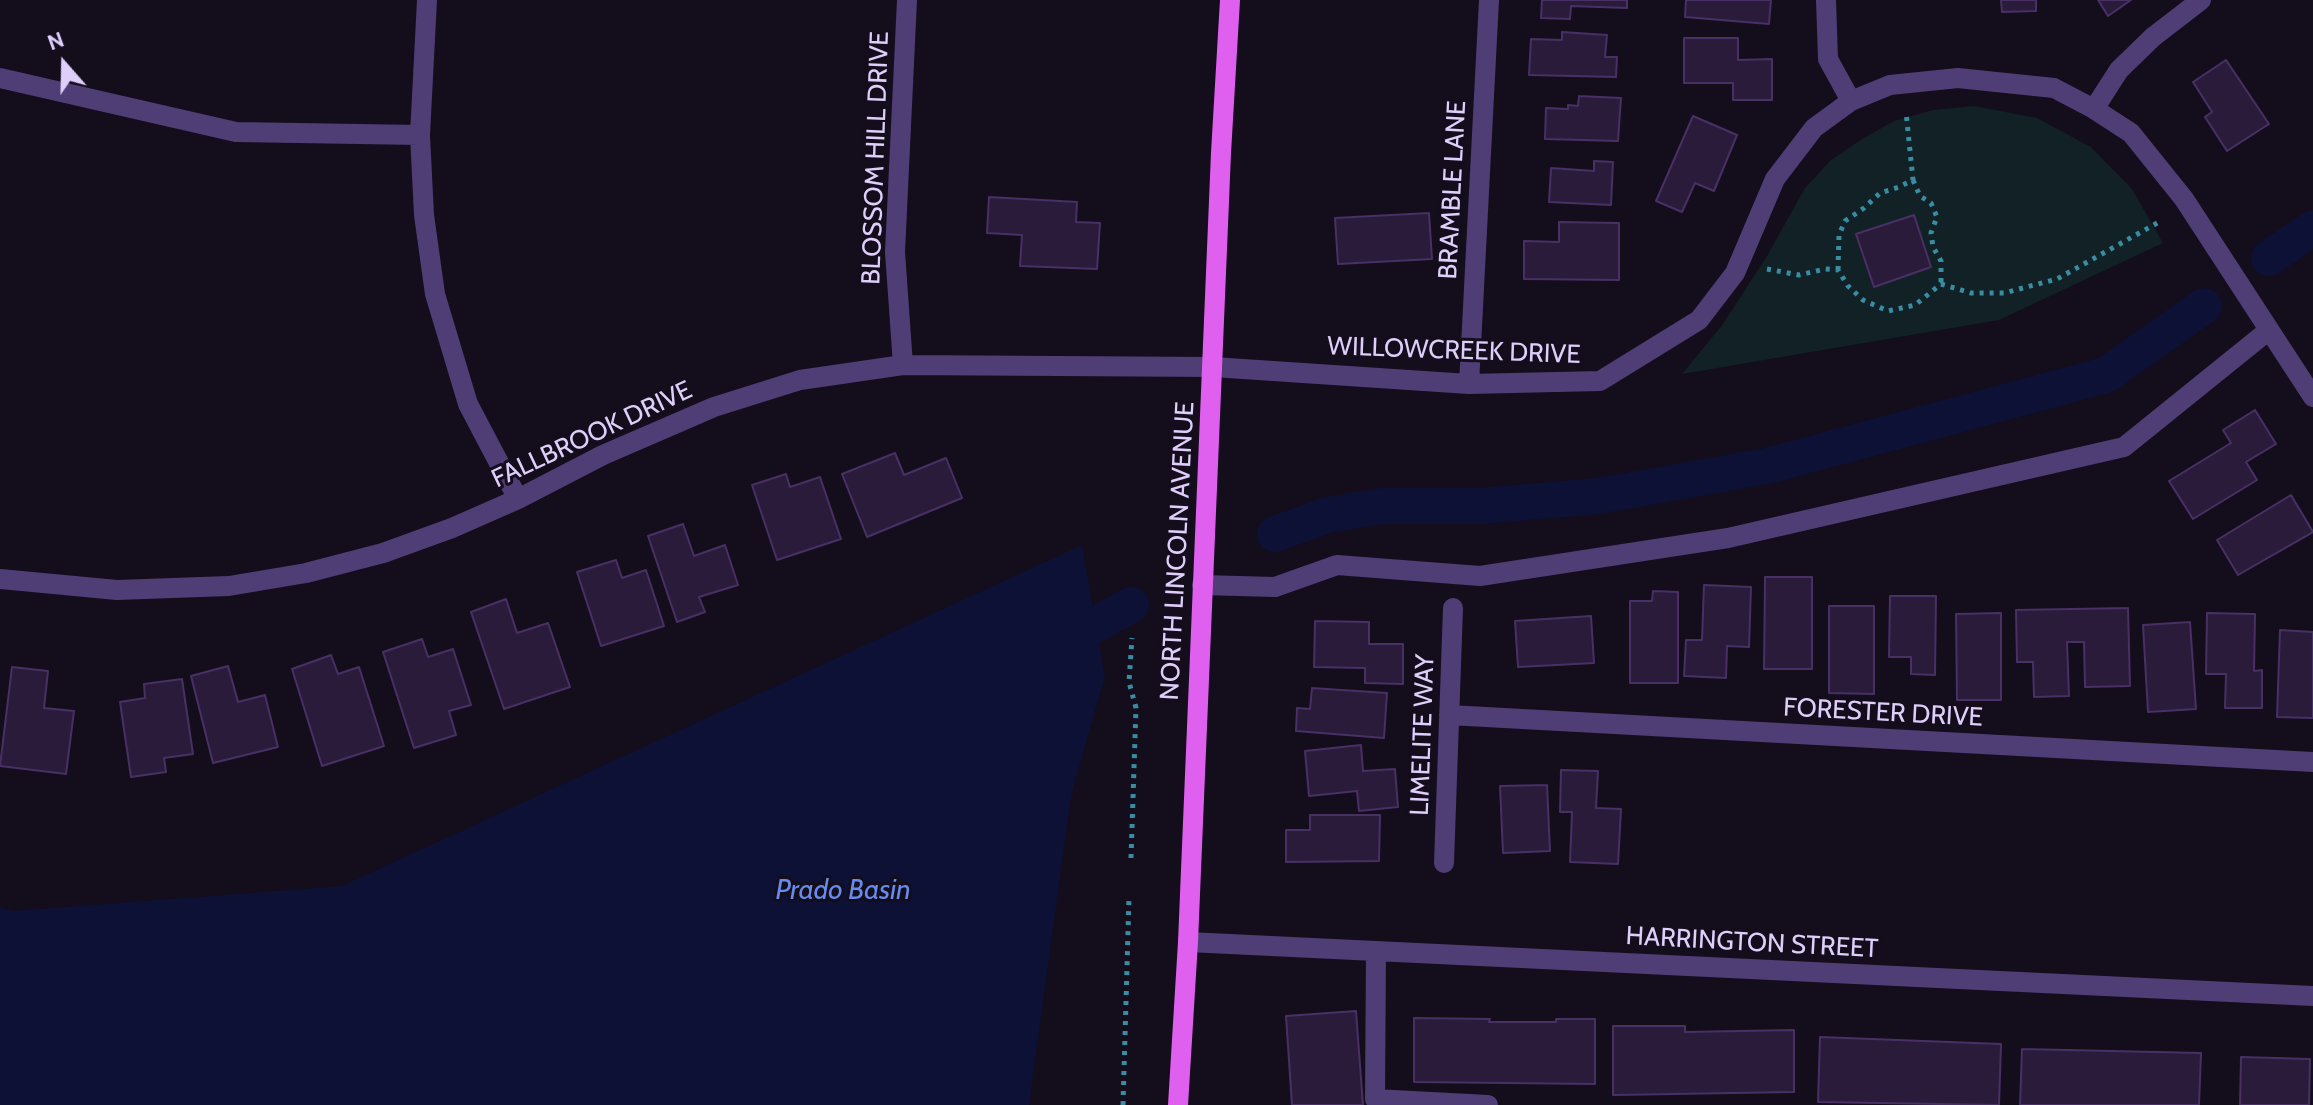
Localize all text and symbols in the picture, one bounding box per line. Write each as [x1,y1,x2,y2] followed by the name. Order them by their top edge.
[24,24,104,104] north arrow
[44,26,68,56] text: N
[856,31,896,285] street label: BLOSSOM HILL DRIVE
[1433,100,1473,280] street label: BRAMBLE LANE
[1327,331,1581,371] street label: WILLOWCREEK DRIVE
[487,375,697,495] street label: FALLBROOK DRIVE
[1155,401,1201,701] street label: NORTH LINCOLN AVENUE
[1405,654,1441,816] street label: LIMELITE WAY
[1782,692,1984,734] street label: FORESTER DRIVE
[775,874,911,908] water label: Prado Basin
[1625,921,1879,965] street label: HARRINGTON STREET

